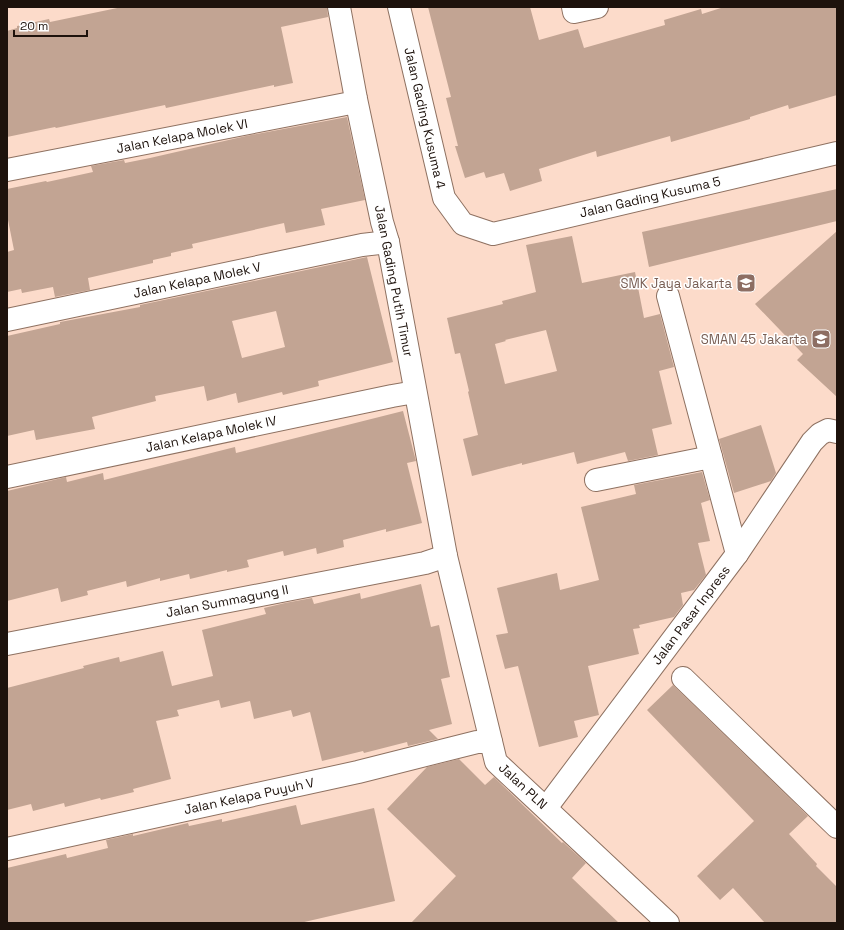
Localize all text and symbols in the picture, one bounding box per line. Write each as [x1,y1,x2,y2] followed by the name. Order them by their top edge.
[14,12,87,38] scale bar
[20,18,48,34] text: 20 m
[400,46,450,190] street label: Jalan Gading Kusuma 4
[115,115,249,157] street label: Jalan Kelapa Molek VI
[578,172,722,222] street label: Jalan Gading Kusuma 5
[371,204,417,359] street label: Jalan Gading Putih Timur
[131,258,263,302] street label: Jalan Kelapa Molek V
[735,272,757,294] school or university icon: SMK Jaya Jakarta
[621,275,733,292] place label: SMK Jaya Jakarta
[810,328,832,350] school or university icon: SMAN 45 Jakarta
[701,331,808,348] place label: SMAN 45 Jakarta
[144,412,278,456] street label: Jalan Kelapa Molek IV
[648,562,734,668] street label: Jalan Pasar Inpress
[164,581,290,621] street label: Jalan Summagung II
[495,759,551,813] street label: Jalan PLN
[182,774,316,818] street label: Jalan Kelapa Puyuh V

